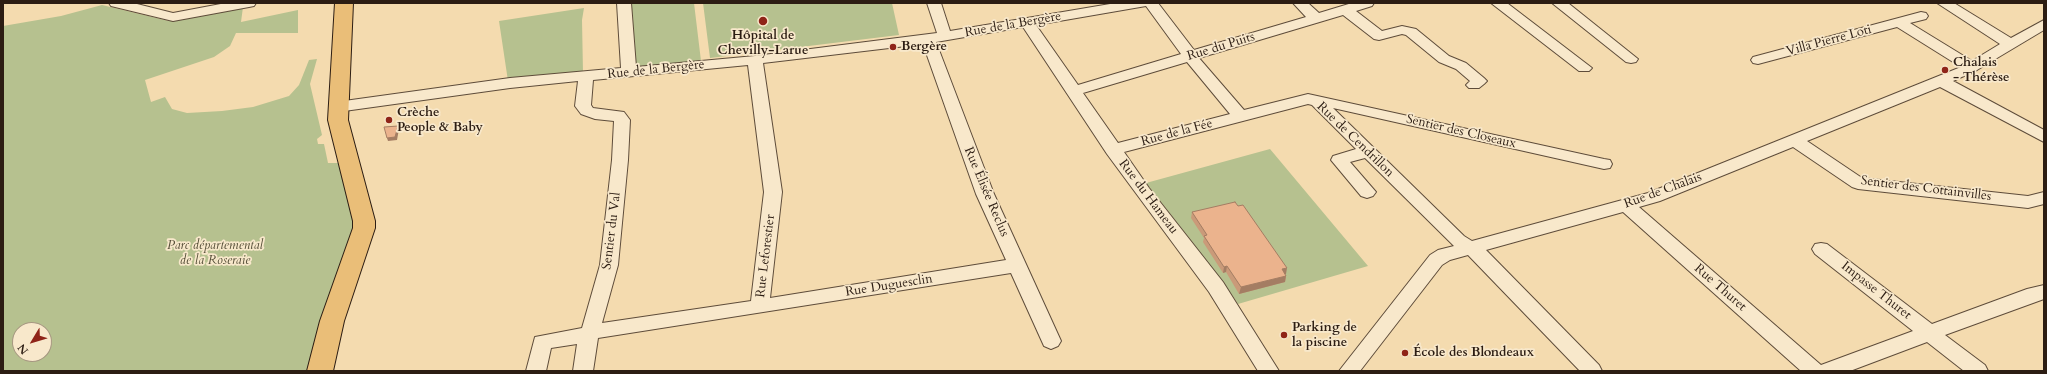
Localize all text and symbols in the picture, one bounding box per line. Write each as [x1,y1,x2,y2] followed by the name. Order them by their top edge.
[964,9,1062,41] street label: Rue de la Bergère
[757,15,769,27] marker: Hôpital de Chevilly-Larue
[1785,22,1873,60] street label: Villa Pierre Loti
[718,28,808,59] place label: Hôpital de Chevilly-Larue
[1185,29,1257,65] street label: Rue du Puits
[901,39,947,55] place label: Bergère
[888,42,898,52] marker: Bergère
[1953,55,2009,86] place label: Chalais - Thérèse
[607,57,705,83] street label: Rue de la Bergère
[1940,65,1950,75] marker: Chalais - Thérèse
[1313,99,1397,181] street label: Rue de Cendrillon
[397,105,483,136] place label: Crèche People & Baby
[1405,112,1517,152] street label: Sentier des Closeaux
[384,115,394,125] marker: Crèche People & Baby
[1139,116,1215,150] street label: Rue de la Fée
[960,145,1012,239] street label: Rue Élisée Reclus
[1115,157,1181,237] street label: Rue du Hameau
[1622,170,1704,212] street label: Rue de Chalais
[1860,173,1992,205] street label: Sentier des Cottainvilles
[600,191,624,271] street label: Sentier du Val
[753,214,779,298] street label: Rue Leforestier
[167,238,263,269] park label: Parc départemental de la Roseraie
[1838,259,1914,323] street label: Impasse Thuret
[1691,261,1749,315] street label: Rue Thuret
[844,271,934,301] street label: Rue Duguesclin
[1292,320,1357,351] place label: Parking de la piscine
[12,322,52,362] north arrow
[1279,330,1289,340] marker: Parking de la piscine
[14,341,32,357] text: N
[1413,345,1534,361] place label: École des Blondeaux
[1400,348,1410,358] marker: École des Blondeaux

